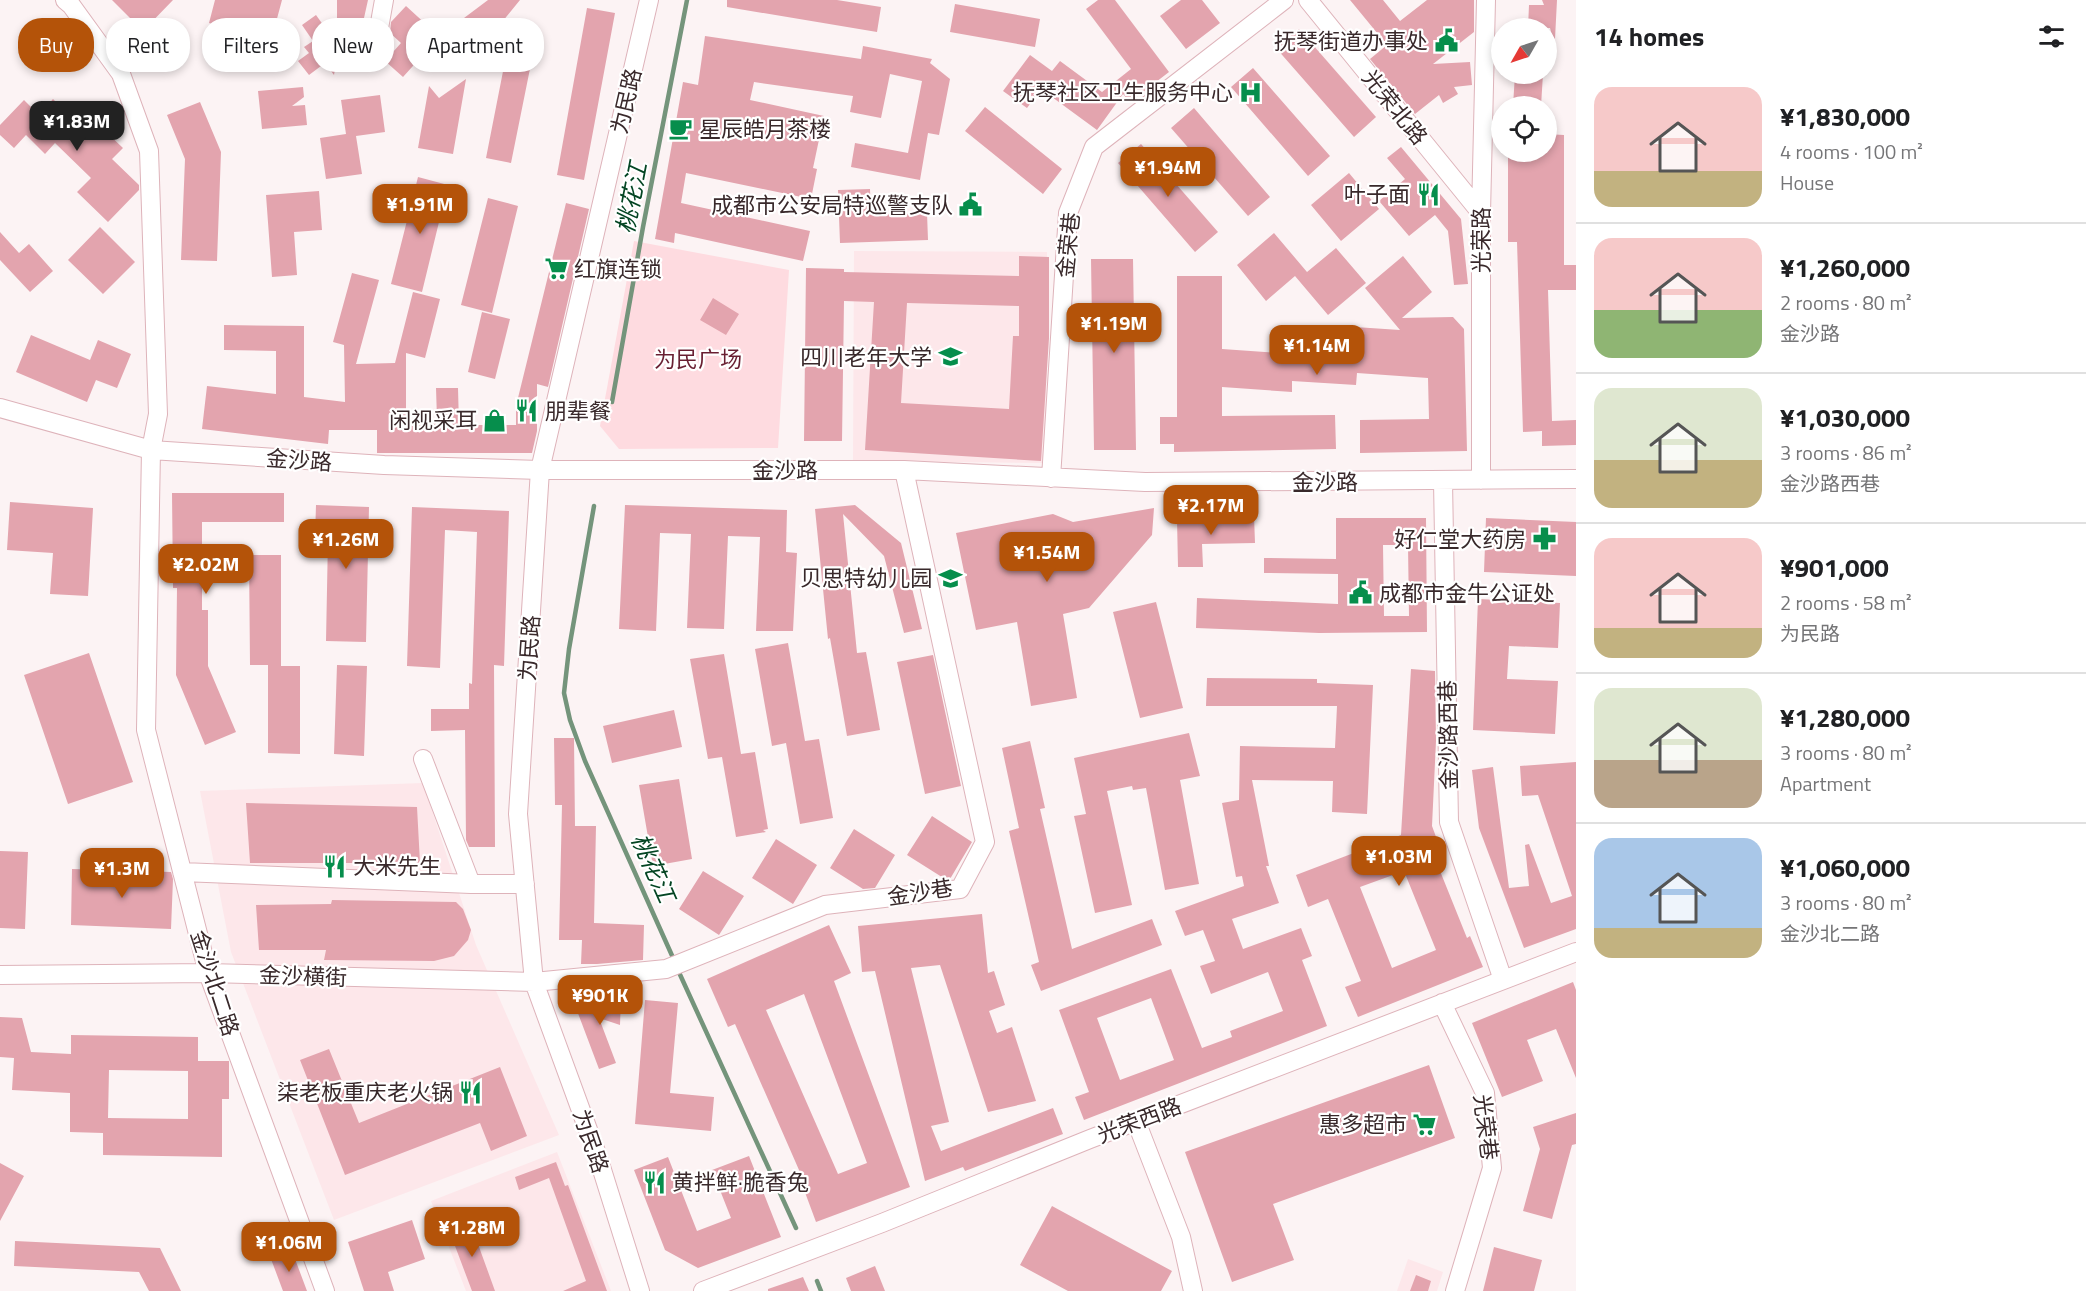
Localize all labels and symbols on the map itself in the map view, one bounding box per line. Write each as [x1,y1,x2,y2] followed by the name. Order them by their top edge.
[1491,18,1557,84] north arrow
[1274,24,1428,58] place label: 抚琴街道办事处
[1433,28,1459,54] public building icon: 抚琴街道办事处
[1354,62,1436,152] street label: 光荣北路
[602,65,650,137] street label: 为民路
[1013,75,1233,109] place label: 抚琴社区卫生服务中心
[1238,79,1264,105] hospital icon: 抚琴社区卫生服务中心
[28,101,126,152] pin: ¥1.83M
[699,112,831,146] place label: 星辰皓月茶楼
[668,116,694,142] cafe icon: 星辰皓月茶楼
[1119,147,1217,198] pin: ¥1.94M
[606,156,656,237] water label: 桃花江
[1344,177,1410,211] place label: 叶子面
[1415,181,1441,207] restaurant icon: 叶子面
[371,184,469,235] pin: ¥1.91M
[711,188,953,222] place label: 成都市公安局特巡警支队
[958,192,984,218] public building icon: 成都市公安局特巡警支队
[1464,207,1498,273] street label: 光荣路
[1048,210,1088,280] street label: 金荣巷
[574,252,662,286] place label: 红旗连锁
[543,256,569,282] supermarket icon: 红旗连锁
[1065,303,1163,354] pin: ¥1.19M
[1268,325,1366,376] pin: ¥1.14M
[800,340,932,374] place label: 四川老年大学
[654,342,742,376] park label: 为民广场
[937,344,963,370] school or university icon: 四川老年大学
[545,394,611,428] place label: 朋辈餐
[514,398,540,424] restaurant icon: 朋辈餐
[389,403,477,437] place label: 闲视采耳
[482,407,508,433] shop icon: 闲视采耳
[265,441,333,479] street label: 金沙路
[752,453,818,487] street label: 金沙路
[1292,465,1358,499] street label: 金沙路
[1162,485,1260,536] pin: ¥2.17M
[297,519,395,570] pin: ¥1.26M
[1394,522,1526,556] place label: 好仁堂大药房
[1531,526,1557,552] pharmacy icon: 好仁堂大药房
[998,532,1096,583] pin: ¥1.54M
[157,544,255,595] pin: ¥2.02M
[800,561,932,595] place label: 贝思特幼儿园
[937,565,963,591] school or university icon: 贝思特幼儿园
[1379,576,1555,610] place label: 成都市金牛公证处
[1348,580,1374,606] public building icon: 成都市金牛公证处
[510,614,548,682] street label: 为民路
[1430,680,1466,790] street label: 金沙路西巷
[623,827,686,911] water label: 桃花江
[1350,836,1448,887] pin: ¥1.03M
[80,848,164,899] pin: ¥1.3M
[353,849,441,883] place label: 大米先生
[322,853,348,879] restaurant icon: 大米先生
[885,870,955,914] street label: 金沙巷
[182,925,248,1041] street label: 金沙北二路
[258,957,348,995] street label: 金沙横街
[558,975,642,1026] pin: ¥901K
[277,1075,453,1109] place label: 柒老板重庆老火锅
[458,1079,484,1105] restaurant icon: 柒老板重庆老火锅
[1092,1088,1186,1152] street label: 光荣西路
[1465,1092,1507,1162] street label: 光荣巷
[564,1104,618,1178] street label: 为民路
[1319,1107,1407,1141] place label: 惠多超市
[1412,1111,1438,1137] supermarket icon: 惠多超市
[672,1165,809,1199] place label: 黄拌鲜·脆香兔
[641,1169,667,1195] restaurant icon: 黄拌鲜·脆香兔
[423,1207,521,1258] pin: ¥1.28M
[240,1222,338,1273] pin: ¥1.06M

